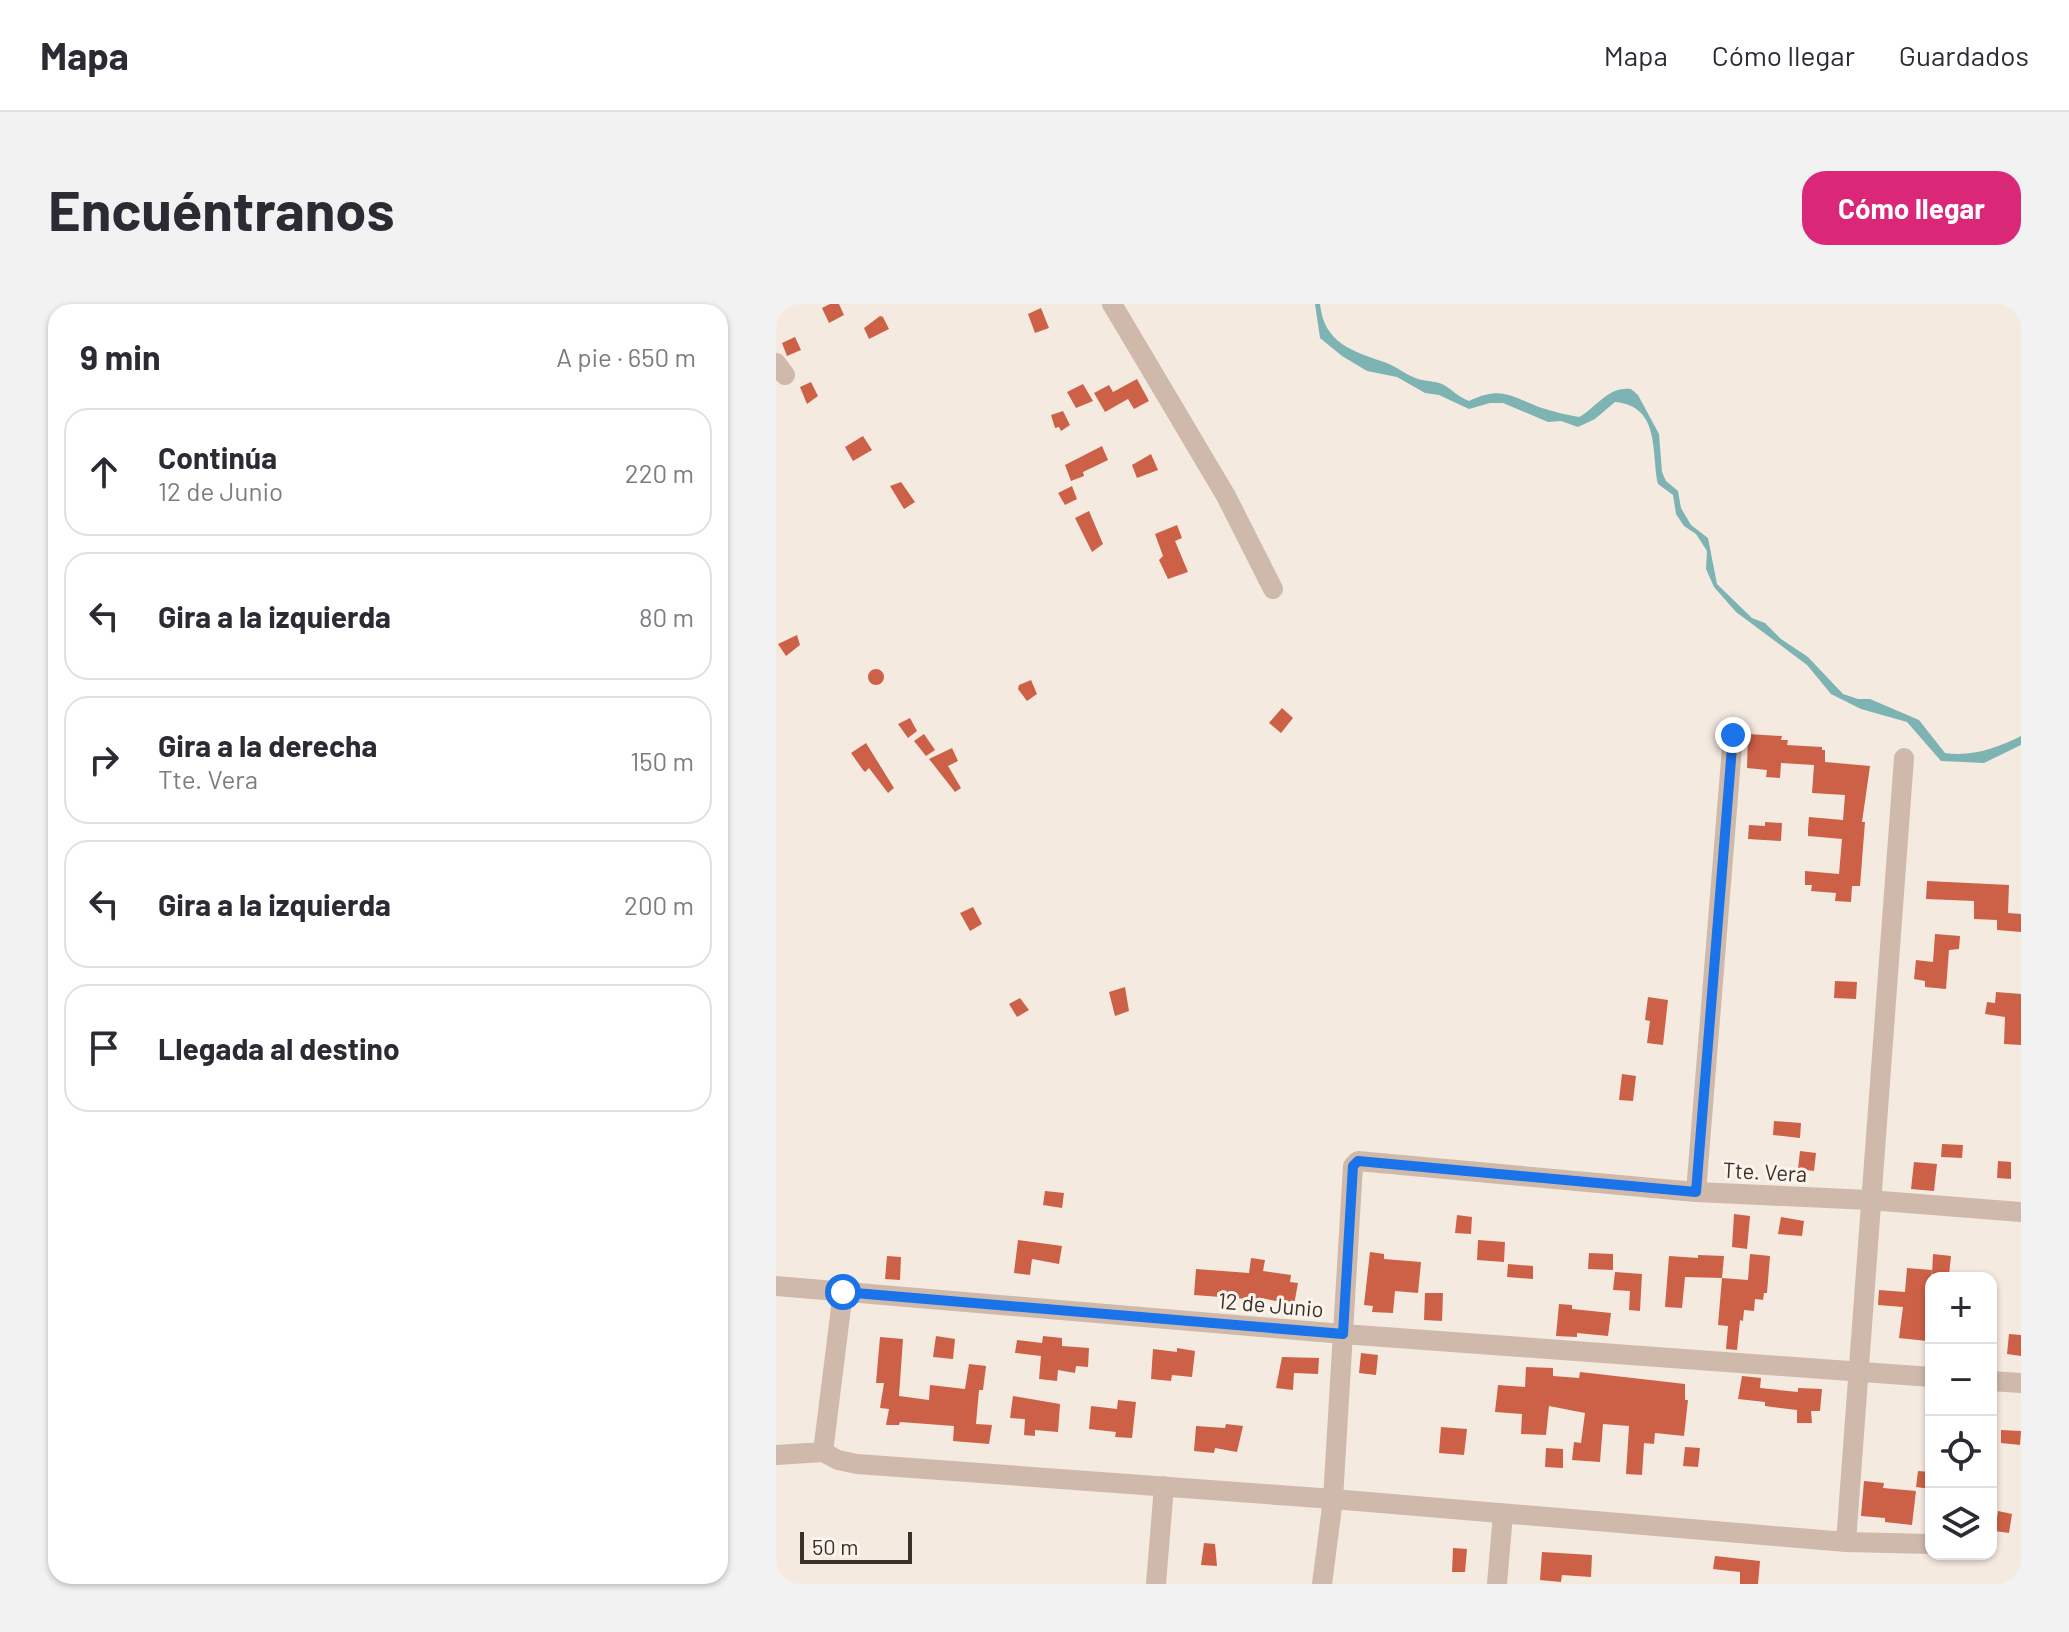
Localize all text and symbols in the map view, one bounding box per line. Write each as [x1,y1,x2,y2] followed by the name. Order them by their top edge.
[40,32,129,78] text: Mapa
[1604,38,1668,72] text: Mapa
[1712,38,1855,72] text: Cómo llegar
[1899,38,2029,72] text: Guardados
[1802,171,2021,245] button: Cómo llegar
[48,175,395,242] text: Encuéntranos
[80,336,161,377] text: 9 min
[556,341,696,372] text: A pie · 650 m
[158,439,277,475] text: Continúa
[82,450,126,494] icon: ahead
[625,457,694,488] text: 220 m
[158,475,283,506] text: 12 de Junio
[82,594,126,638] icon: left
[158,598,391,634] text: Gira a la izquierda
[639,601,694,632] text: 80 m
[1715,717,1751,753] route end
[158,727,377,763] text: Gira a la derecha
[82,738,126,782] icon: right
[630,745,694,776] text: 150 m
[158,763,258,794] text: Tte. Vera
[82,882,126,926] icon: left
[158,886,391,922] text: Gira a la izquierda
[624,889,694,920] text: 200 m
[82,1026,126,1070] icon: arrive
[158,1030,400,1066] text: Llegada al destino
[1722,1156,1808,1186] street label: Tte. Vera
[1925,1272,1997,1560] map controls
[1925,1272,1997,1344] button: +
[825,1274,861,1310] route start
[1217,1286,1325,1322] street label: 12 de Junio
[1925,1344,1997,1416] button: −
[1925,1416,1997,1488] button: locate
[1925,1488,1997,1560] button: layers
[800,1528,912,1564] scale bar
[812,1533,858,1559] text: 50 m

